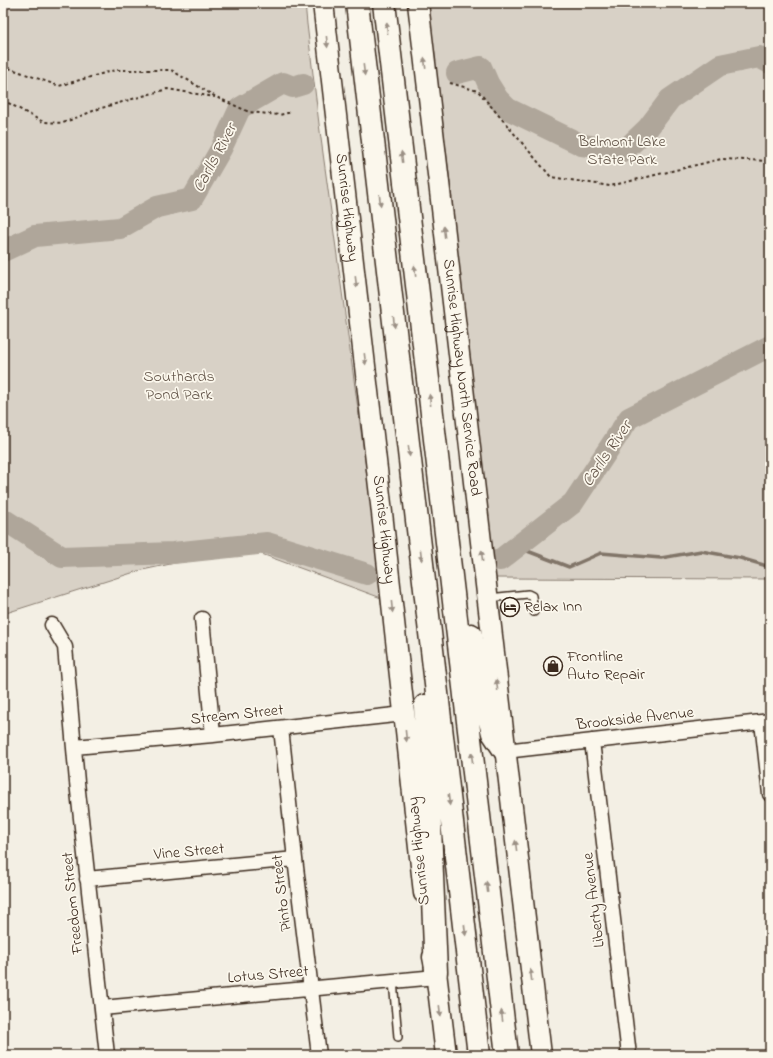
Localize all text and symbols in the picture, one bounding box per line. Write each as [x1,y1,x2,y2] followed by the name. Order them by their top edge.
[383,22,390,34] one-way arrow
[324,36,331,48] one-way arrow
[422,57,428,69] one-way arrow
[361,64,367,76] one-way arrow
[186,117,245,197] water label: Carlls River
[577,130,667,172] park label: Belmont Lake State Park
[399,151,405,163] one-way arrow
[329,152,365,263] street label: Sunrise Highway
[376,193,383,206] one-way arrow
[441,226,448,238] one-way arrow
[436,258,488,497] street label: Sunrise Highway North Service Road
[412,265,418,277] one-way arrow
[352,276,359,288] one-way arrow
[391,316,397,328] one-way arrow
[361,353,368,365] one-way arrow
[143,365,215,407] park label: Southards Pond Park
[427,394,433,407] one-way arrow
[576,414,640,492] water label: Carlls River
[406,445,412,457] one-way arrow
[366,474,402,585] street label: Sunrise Highway
[418,549,424,561] one-way arrow
[479,550,485,562] one-way arrow
[524,595,582,619] place label: Relax Inn
[499,596,521,618] hotel icon: Relax Inn
[389,601,396,613] one-way arrow
[566,645,645,687] place label: Frontline Auto Repair
[542,655,564,677] shop icon: Frontline Auto Repair
[494,679,500,691] one-way arrow
[189,698,285,732] street label: Stream Street
[574,701,696,737] street label: Brookside Avenue
[403,730,409,742] one-way arrow
[469,752,475,764] one-way arrow
[446,794,453,806] one-way arrow
[401,796,437,906] street label: Sunrise Highway
[152,837,226,867] street label: Vine Street
[513,839,519,852] one-way arrow
[56,850,90,956] street label: Freedom Street
[576,850,612,949] street label: Liberty Avenue
[265,853,299,933] street label: Pinto Street
[484,881,490,893] one-way arrow
[461,923,468,936] one-way arrow
[227,959,310,990] street label: Lotus Street
[528,969,535,981] one-way arrow
[437,1005,444,1017] one-way arrow
[499,1010,505,1022] one-way arrow

